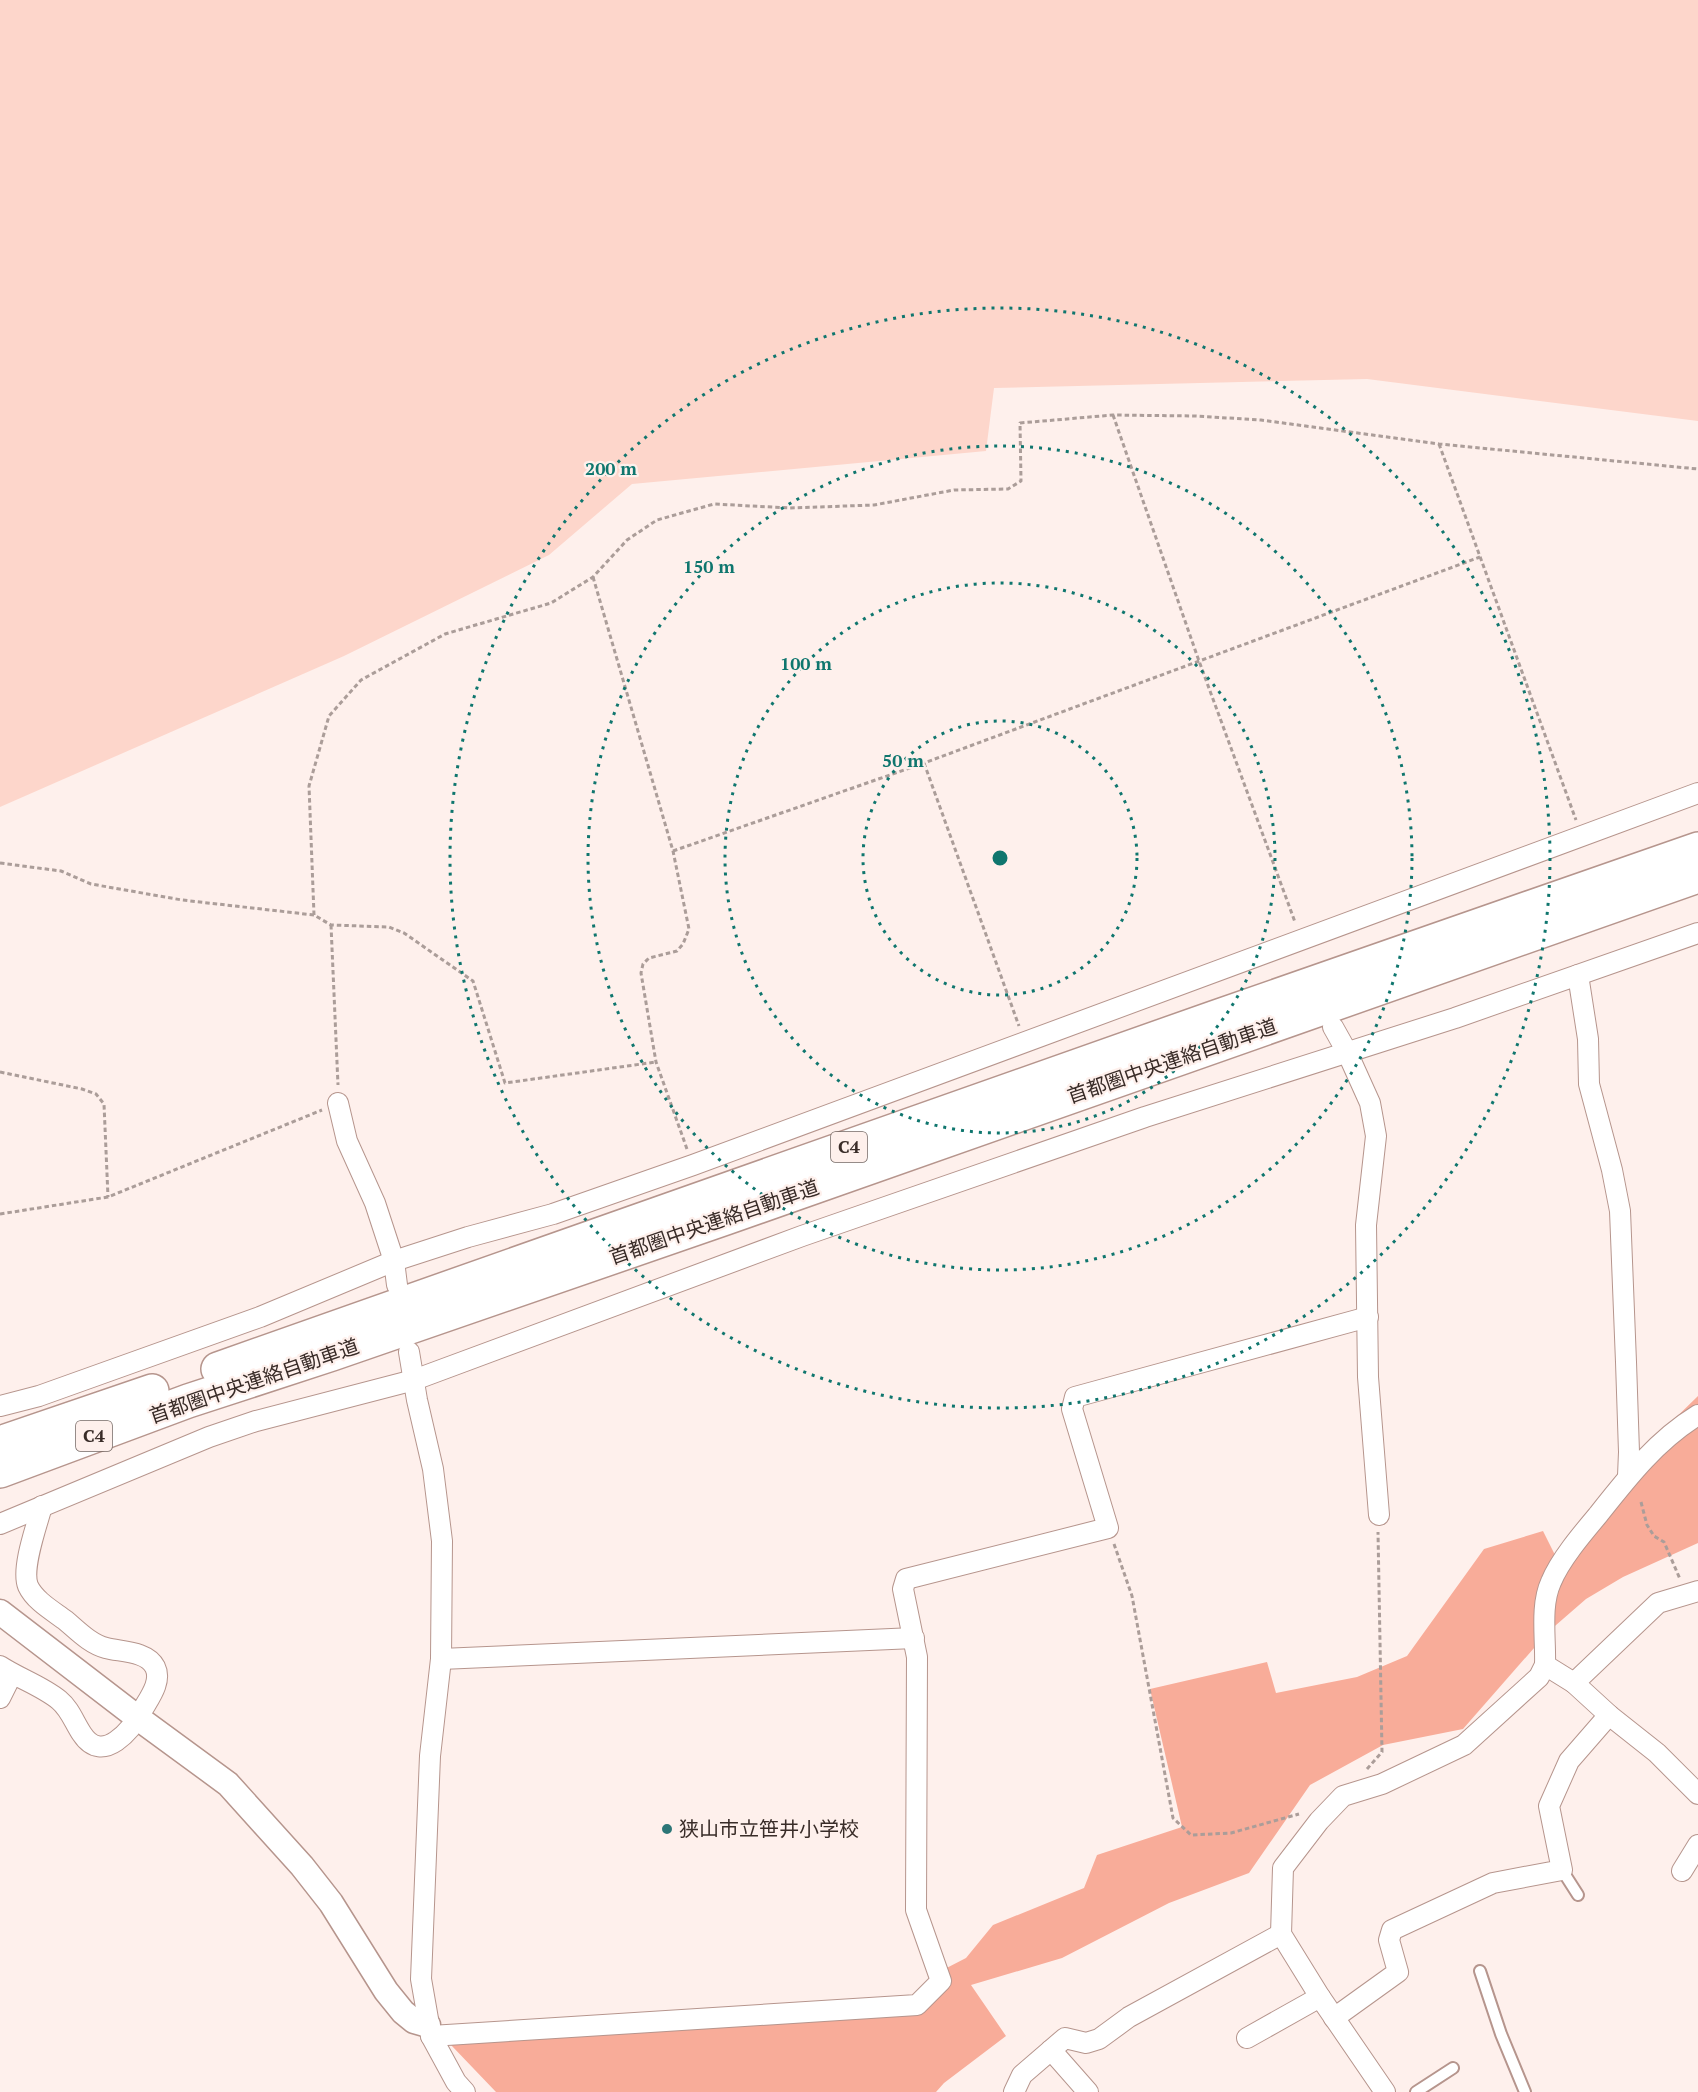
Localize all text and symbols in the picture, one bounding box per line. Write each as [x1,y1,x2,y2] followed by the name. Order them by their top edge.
[585,456,637,480] text: 200 m
[683,554,735,578] text: 150 m
[780,651,832,675] text: 100 m
[882,748,924,772] text: 50 m
[990,848,1010,868] centre of rings
[1063,1012,1280,1109] street label: 首都圏中央連絡自動車道
[831,1132,867,1162] road number: C4
[605,1173,822,1270] street label: 首都圏中央連絡自動車道
[145,1332,362,1429] street label: 首都圏中央連絡自動車道
[76,1421,112,1451] road number: C4
[679,1815,859,1842] place label: 狭山市立笹井小学校
[660,1822,674,1836] marker: 狭山市立笹井小学校

